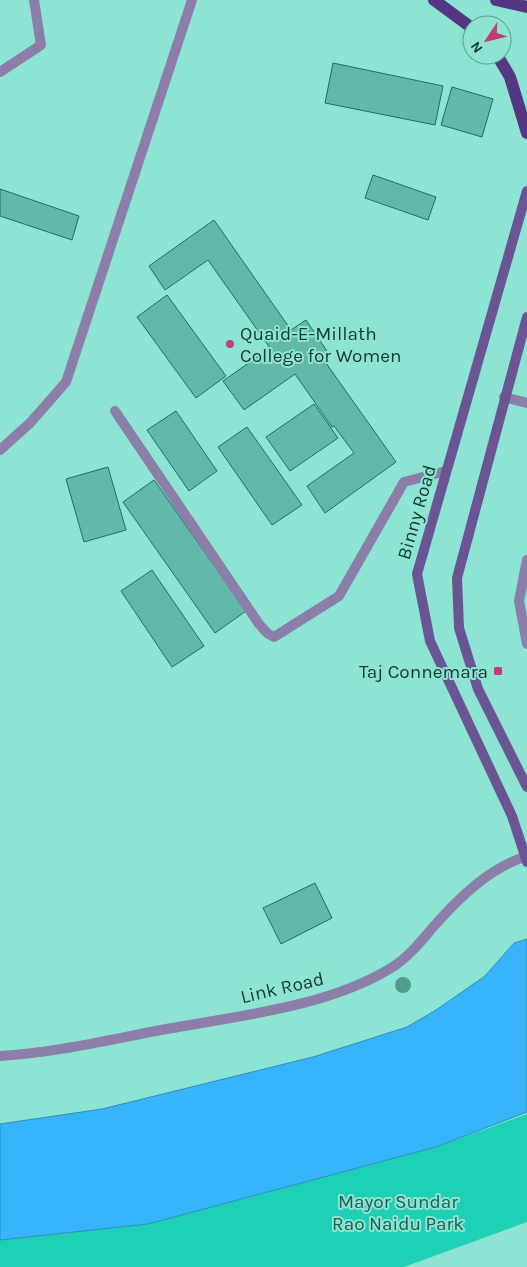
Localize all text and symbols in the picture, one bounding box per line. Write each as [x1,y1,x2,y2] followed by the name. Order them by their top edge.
[462,15,512,65] north arrow
[467,38,487,56] text: N
[240,323,401,367] place label: Quaid-E-Millath College for Women
[224,338,236,350] marker: Quaid-E-Millath College for Women
[393,462,441,562] street label: Binny Road
[359,661,488,683] place label: Taj Connemara
[492,665,504,677] marker: Taj Connemara
[238,968,326,1008] street label: Link Road
[332,1191,464,1235] park label: Mayor Sundar Rao Naidu Park

